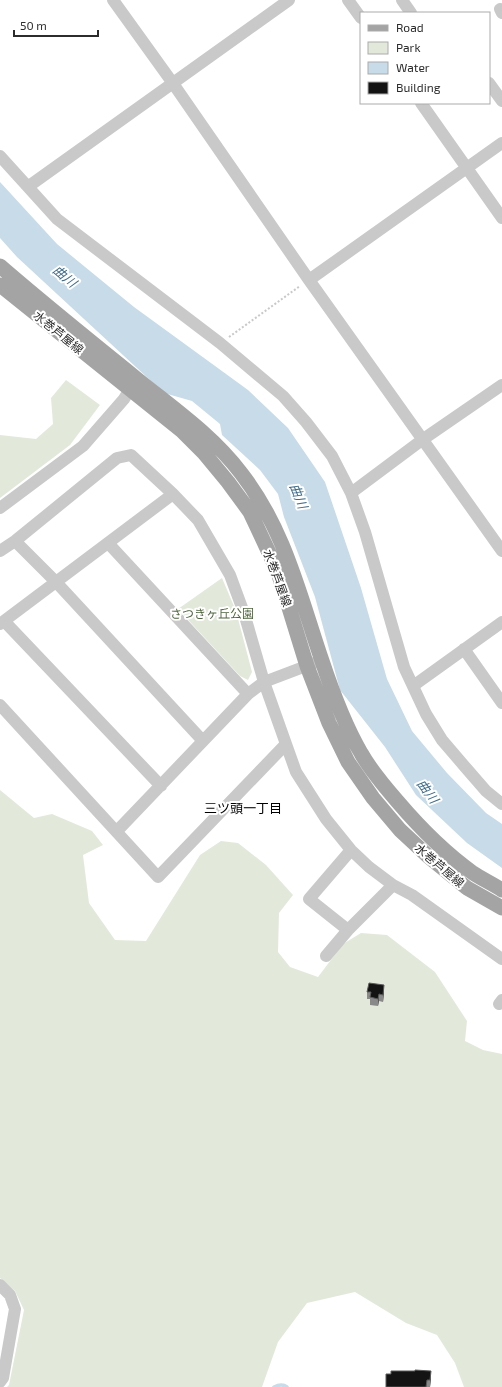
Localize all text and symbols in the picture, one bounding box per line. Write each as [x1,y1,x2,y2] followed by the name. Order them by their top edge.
[14,12,98,38] scale bar
[360,12,490,104] legend
[20,18,47,32] text: 50 m
[396,20,424,34] text: Road
[396,40,421,54] text: Park
[396,60,430,74] text: Water
[396,80,441,94] text: Building
[50,262,82,292] water label: 曲川
[31,308,87,356] street label: 水巻芦屋線
[287,481,312,513] water label: 曲川
[261,547,295,609] street label: 水巻芦屋線
[170,606,254,620] park label: さつきヶ丘公園
[414,776,443,808] water label: 曲川
[204,800,282,816] district label: 三ツ頭一丁目
[413,840,467,890] street label: 水巻芦屋線

